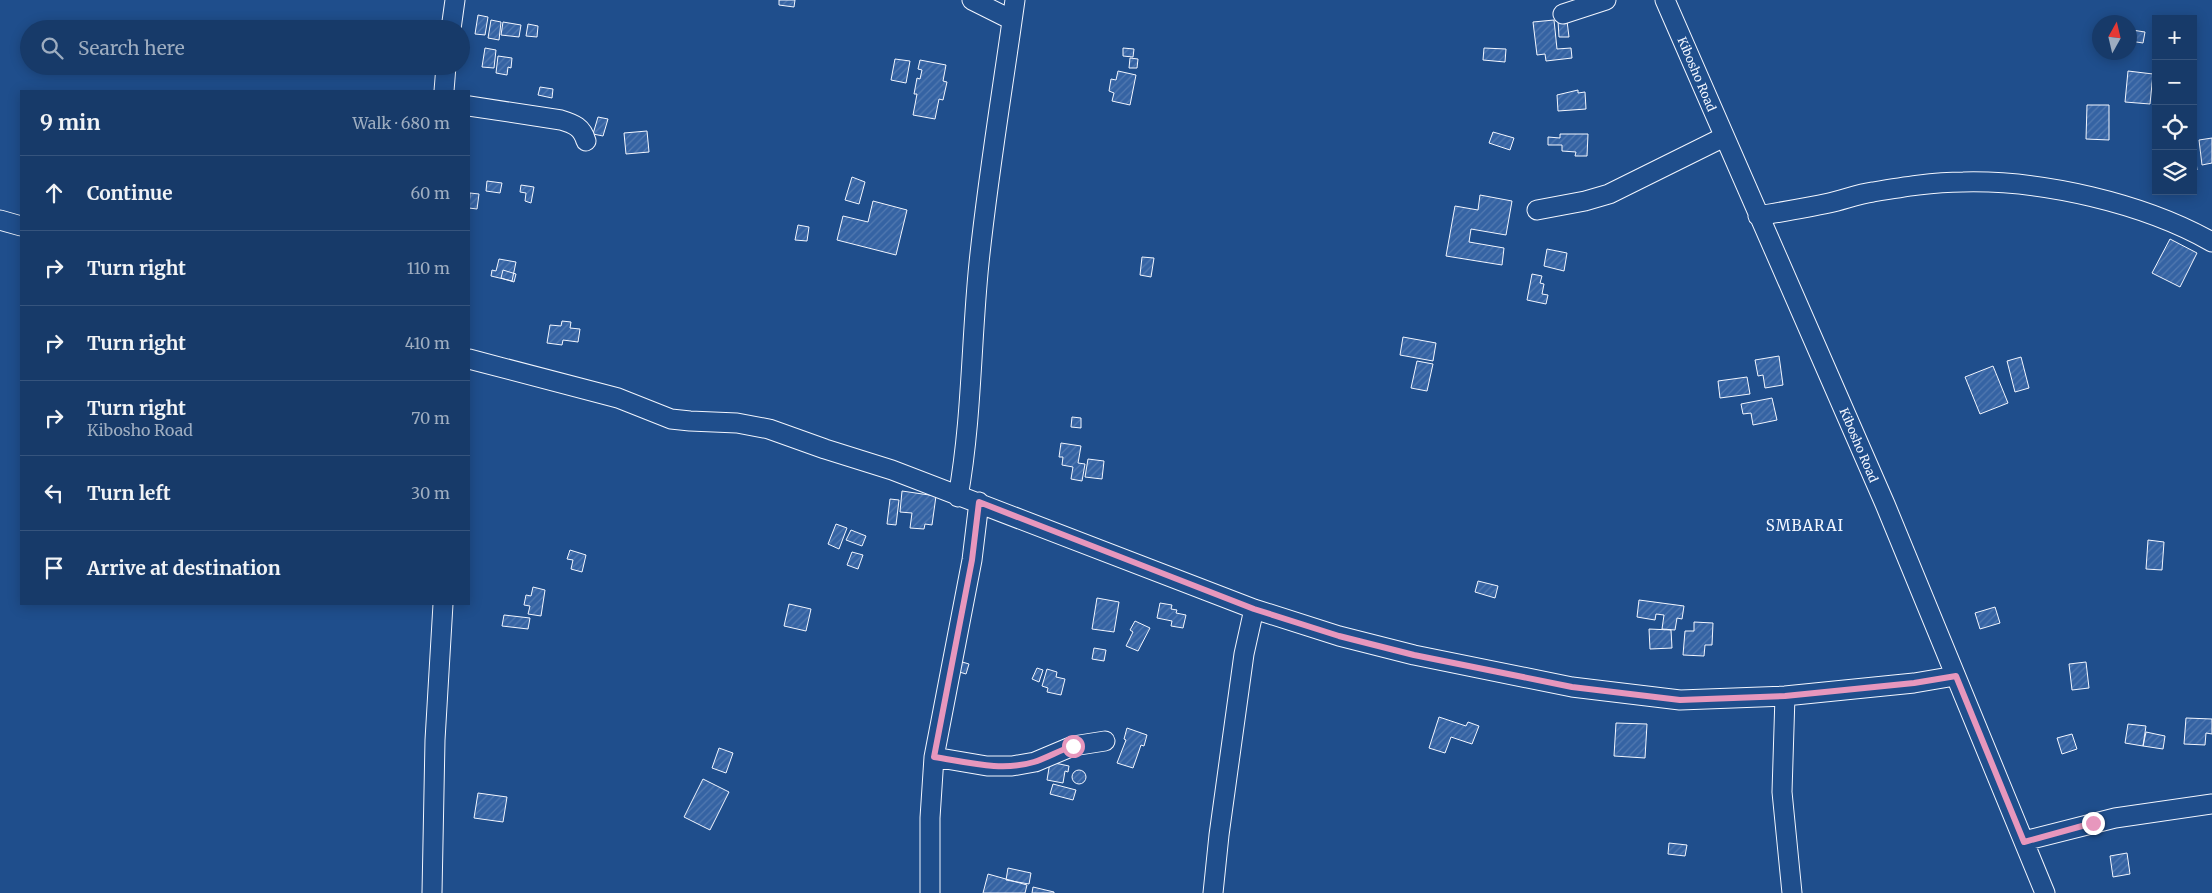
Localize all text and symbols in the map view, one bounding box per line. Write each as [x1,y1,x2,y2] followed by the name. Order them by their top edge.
[2092,15,2137,60] north arrow
[2152,15,2197,195] map controls
[2152,15,2197,60] button: +
[20,20,470,75] search box
[38,34,66,62] icon: search
[1675,34,1719,114] street label: Kibosho Road
[78,36,185,60] text: Search here
[2152,60,2197,105] button: −
[2152,105,2197,150] button: locate
[40,109,100,136] text: 9 min
[352,113,450,133] text: Walk · 680 m
[2152,150,2197,195] button: layers
[40,179,68,207] icon: ahead
[87,181,173,205] text: Continue
[410,183,450,203] text: 60 m
[40,254,68,282] icon: right
[87,256,186,280] text: Turn right
[407,258,450,278] text: 110 m
[40,329,68,357] icon: right
[87,331,186,355] text: Turn right
[405,333,450,353] text: 410 m
[87,396,186,420] text: Turn right
[40,404,68,432] icon: right
[1837,405,1881,485] street label: Kibosho Road
[411,408,450,428] text: 70 m
[87,420,193,440] text: Kibosho Road
[40,479,68,507] icon: left
[87,481,171,505] text: Turn left
[411,483,450,503] text: 30 m
[1766,516,1844,535] district label: SMBARAI
[40,554,68,582] icon: arrive
[87,556,281,580] text: Arrive at destination
[1062,735,1085,758] route start
[2082,812,2105,835] route end

